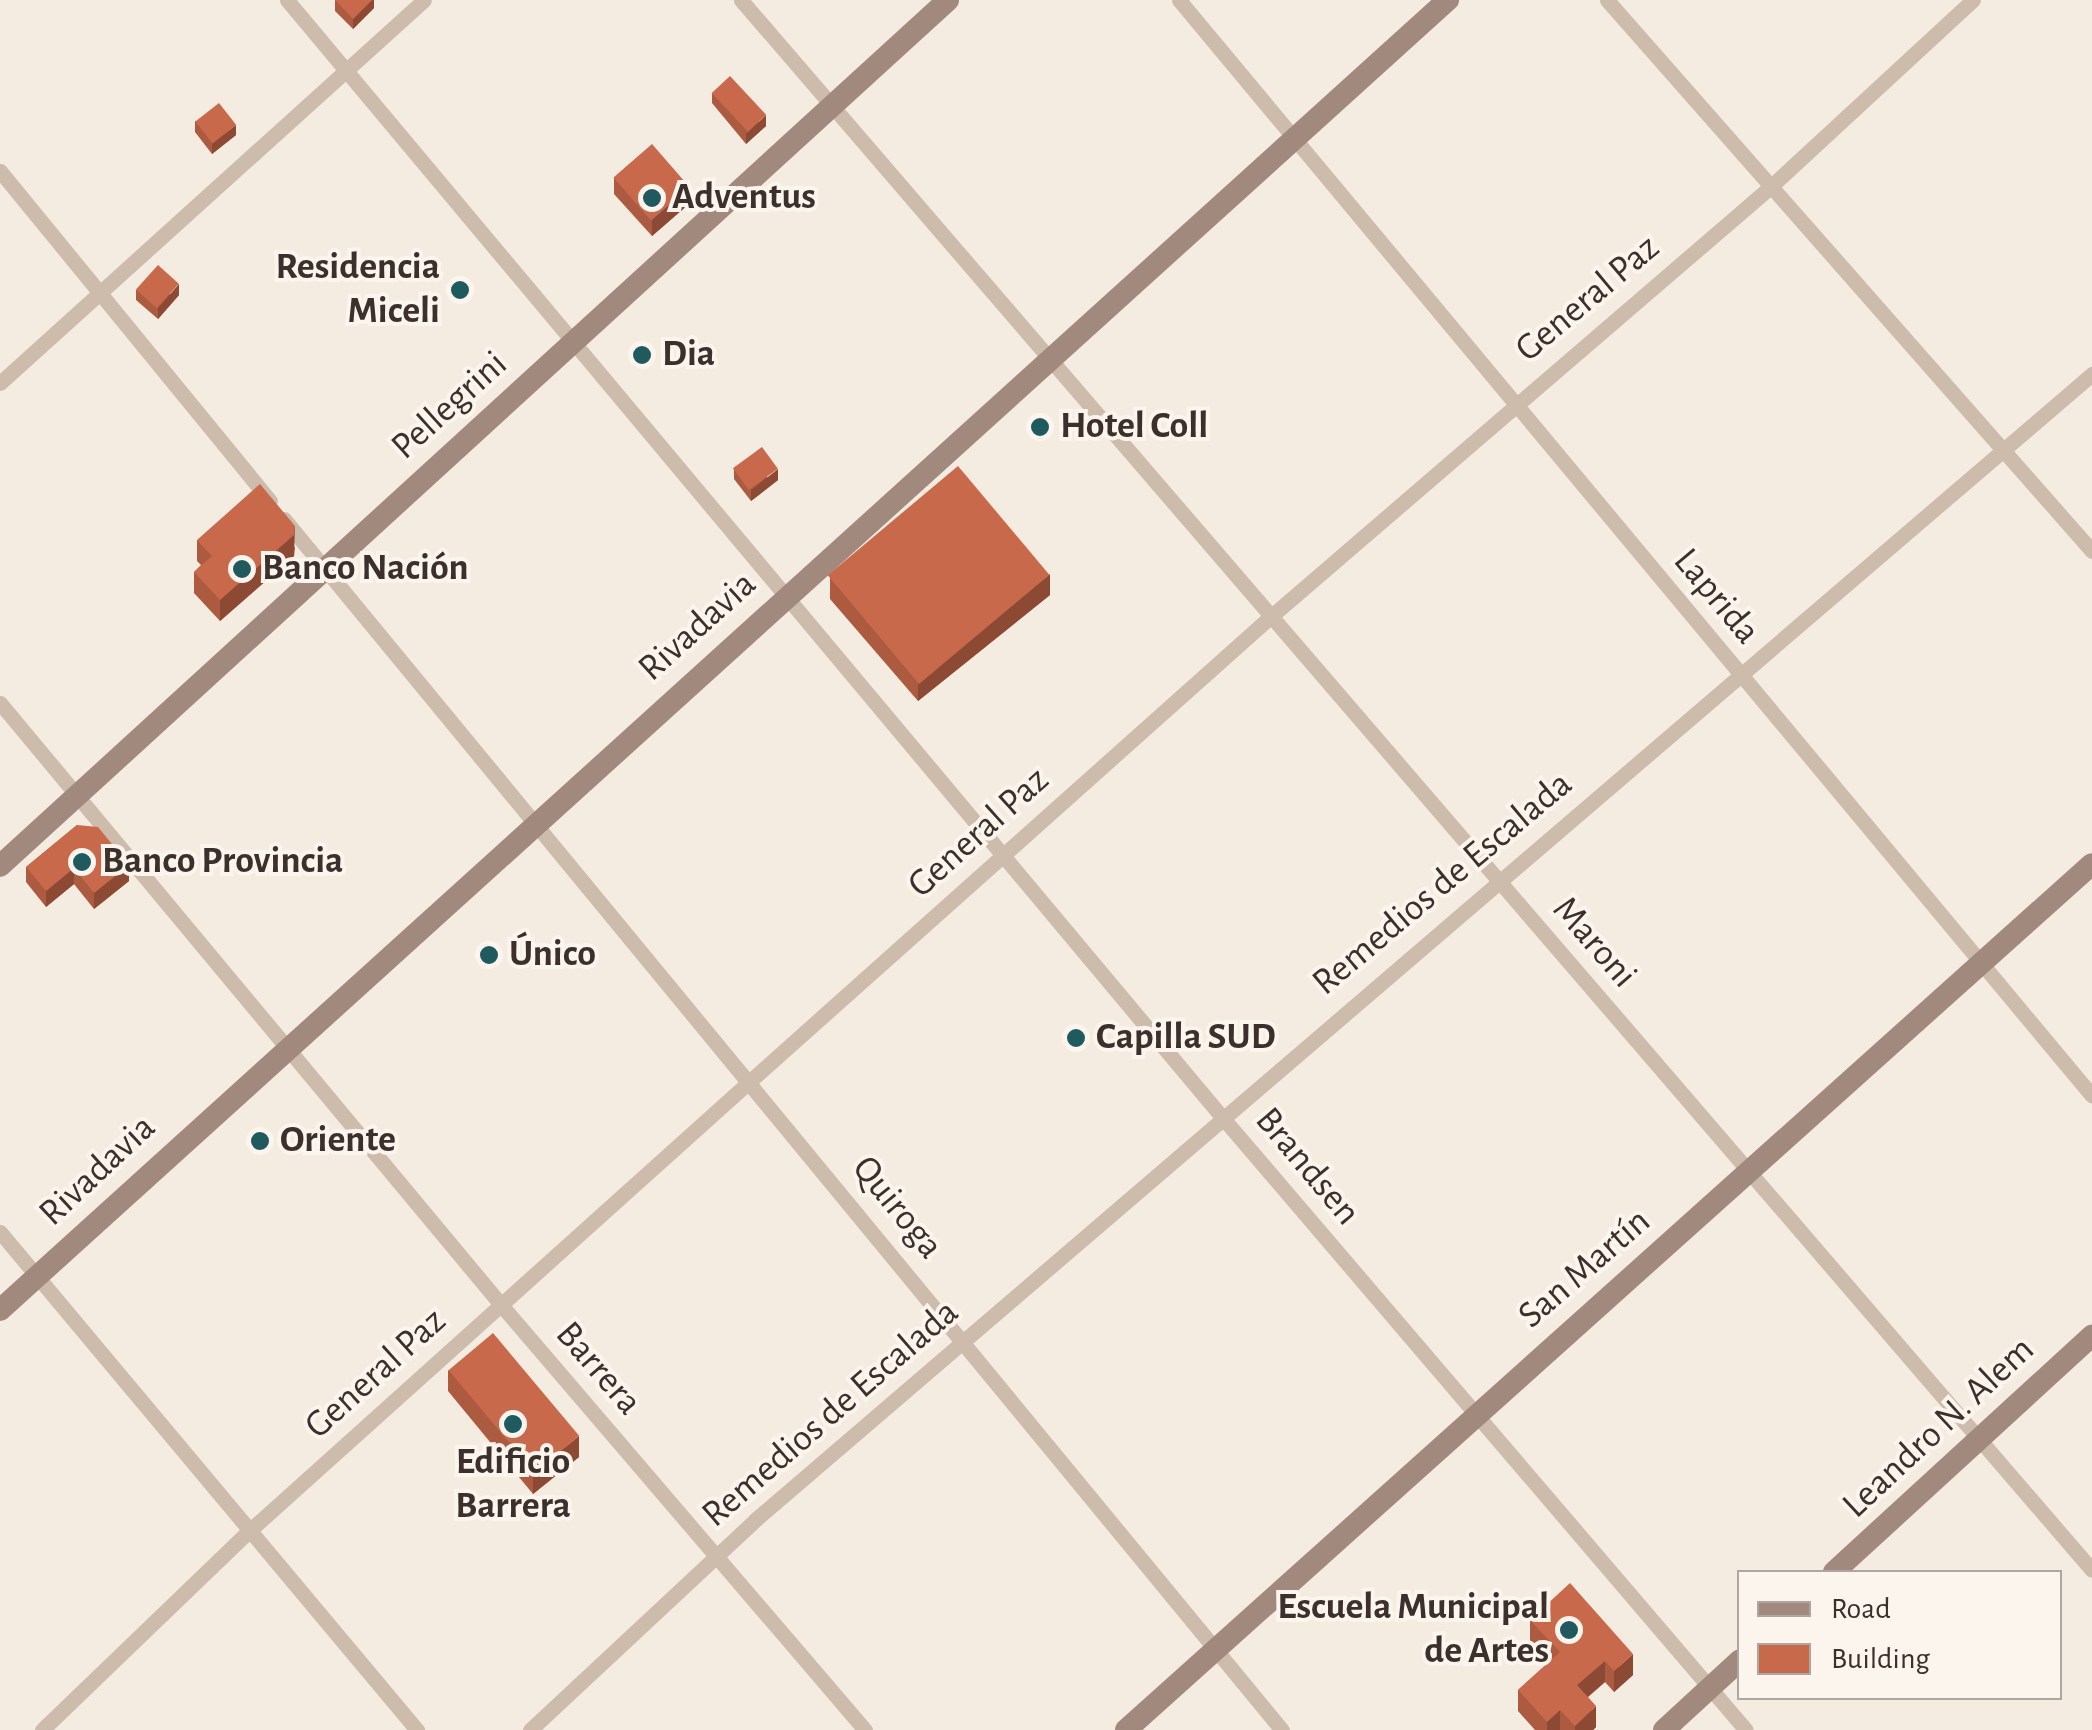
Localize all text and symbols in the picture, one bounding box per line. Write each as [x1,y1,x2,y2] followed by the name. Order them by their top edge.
[672,175,816,221] place label: Adventus
[641,187,663,209] marker: Adventus
[1507,226,1669,372] street label: General Paz
[276,245,440,334] place label: Residencia Miceli
[449,279,471,301] marker: Residencia Miceli
[662,332,715,378] place label: Dia
[383,342,517,470] street label: Pellegrini
[631,344,653,366] marker: Dia
[1060,404,1208,450] place label: Hotel Coll
[1029,416,1051,438] marker: Hotel Coll
[1663,540,1769,654] street label: Laprida
[262,546,469,592] place label: Banco Nación
[231,558,253,580] marker: Banco Nación
[630,562,766,692] street label: Rivadavia
[899,758,1059,908] street label: General Paz
[1304,762,1582,1006] street label: Remedios de Escalada
[102,839,343,885] place label: Banco Provincia
[71,851,93,873] marker: Banco Provincia
[1542,888,1646,998] street label: Maroni
[509,932,596,978] place label: Único
[478,944,500,966] marker: Único
[1096,1015,1276,1061] place label: Capilla SUD
[1065,1027,1087,1049] marker: Capilla SUD
[1245,1099,1369,1235] street label: Brandsen
[30,1106,166,1236] street label: Rivadavia
[280,1118,396,1164] place label: Oriente
[249,1130,271,1152] marker: Oriente
[842,1147,952,1269] street label: Quiroga
[1510,1199,1660,1339] street label: San Martín
[693,1290,969,1538] street label: Remedios de Escalada
[296,1299,456,1449] street label: General Paz
[545,1313,651,1425] street label: Barrera
[1834,1328,2044,1528] street label: Leandro N. Alem
[502,1413,524,1435] marker: Edificio Barrera
[455,1440,571,1530] place label: Edificio Barrera
[1737,1570,2062,1700] legend
[1277,1585,1549,1675] place label: Escuela Municipal de Artes
[1831,1594,1891,1624] text: Road
[1558,1619,1580,1641] marker: Escuela Municipal de Artes
[1831,1644,1930,1674] text: Building

